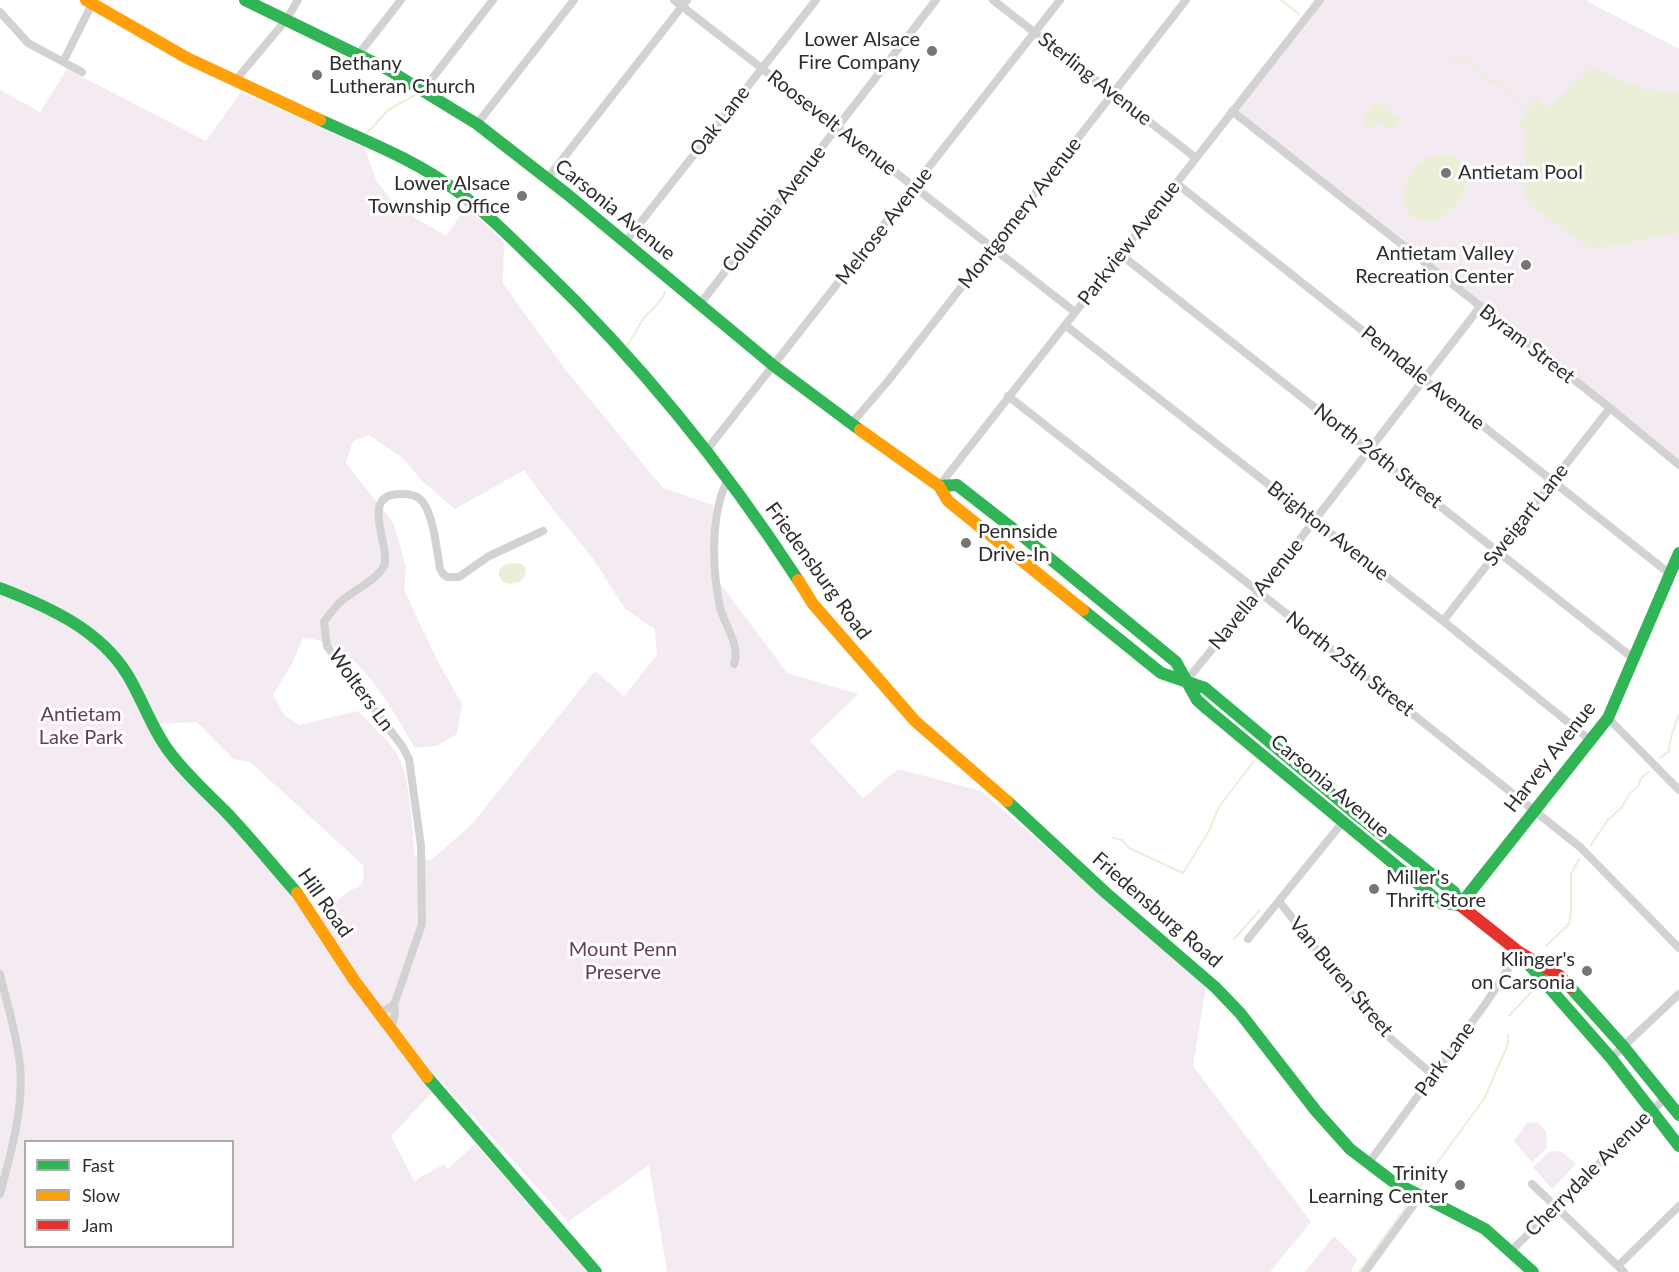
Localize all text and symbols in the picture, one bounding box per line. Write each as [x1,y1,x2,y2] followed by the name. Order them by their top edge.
[1033,27,1157,131] street label: Sterling Avenue
[798,28,920,75] place label: Lower Alsace Fire Company
[925,44,939,58] marker: Lower Alsace Fire Company
[329,52,475,99] place label: Bethany Lutheran Church
[763,65,901,181] street label: Roosevelt Avenue
[310,68,324,82] marker: Bethany Lutheran Church
[685,81,755,161] street label: Oak Lane
[954,133,1086,293] street label: Montgomery Avenue
[717,141,831,277] street label: Columbia Avenue
[550,154,680,266] street label: Carsonia Avenue
[1458,161,1583,185] place label: Antietam Pool
[831,163,937,289] street label: Melrose Avenue
[1439,166,1453,180] marker: Antietam Pool
[368,172,510,219] place label: Lower Alsace Township Office
[1073,176,1185,310] street label: Parkview Avenue
[515,189,529,203] marker: Lower Alsace Township Office
[1355,242,1514,289] place label: Antietam Valley Recreation Center
[1519,258,1533,272] marker: Antietam Valley Recreation Center
[1475,299,1579,389] street label: Byram Street
[1356,321,1490,435] street label: Penndale Avenue
[1309,398,1447,514] street label: North 26th Street
[1479,459,1573,571] street label: Sweigart Lane
[1263,476,1393,586] street label: Brighton Avenue
[760,498,876,644] street label: Friedensburg Road
[978,520,1058,567] place label: Pennside Drive-In
[1204,534,1308,654] street label: Navella Avenue
[959,536,973,550] marker: Pennside Drive-In
[1281,606,1419,722] street label: North 25th Street
[323,644,399,736] street label: Wolters Ln
[1499,697,1601,817] street label: Harvey Avenue
[39,703,123,750] park label: Antietam Lake Park
[1266,729,1394,843] street label: Carsonia Avenue
[1087,847,1227,973] street label: Friedensburg Road
[293,864,357,942] street label: Hill Road
[1386,866,1486,913] place label: Miller's Thrift Store
[1367,882,1381,896] marker: Miller's Thrift Store
[1284,912,1398,1042] street label: Van Buren Street
[569,938,677,985] park label: Mount Penn Preserve
[1471,948,1575,995] place label: Klinger's on Carsonia
[1580,964,1594,978] marker: Klinger's on Carsonia
[1410,1017,1480,1101] street label: Park Lane
[1520,1106,1656,1242] street label: Cherrydale Avenue
[24,1140,234,1248] legend
[82,1154,114,1176] text: Fast
[1308,1162,1448,1209] place label: Trinity Learning Center
[1453,1178,1467,1192] marker: Trinity Learning Center
[82,1184,120,1206] text: Slow
[82,1214,113,1236] text: Jam

